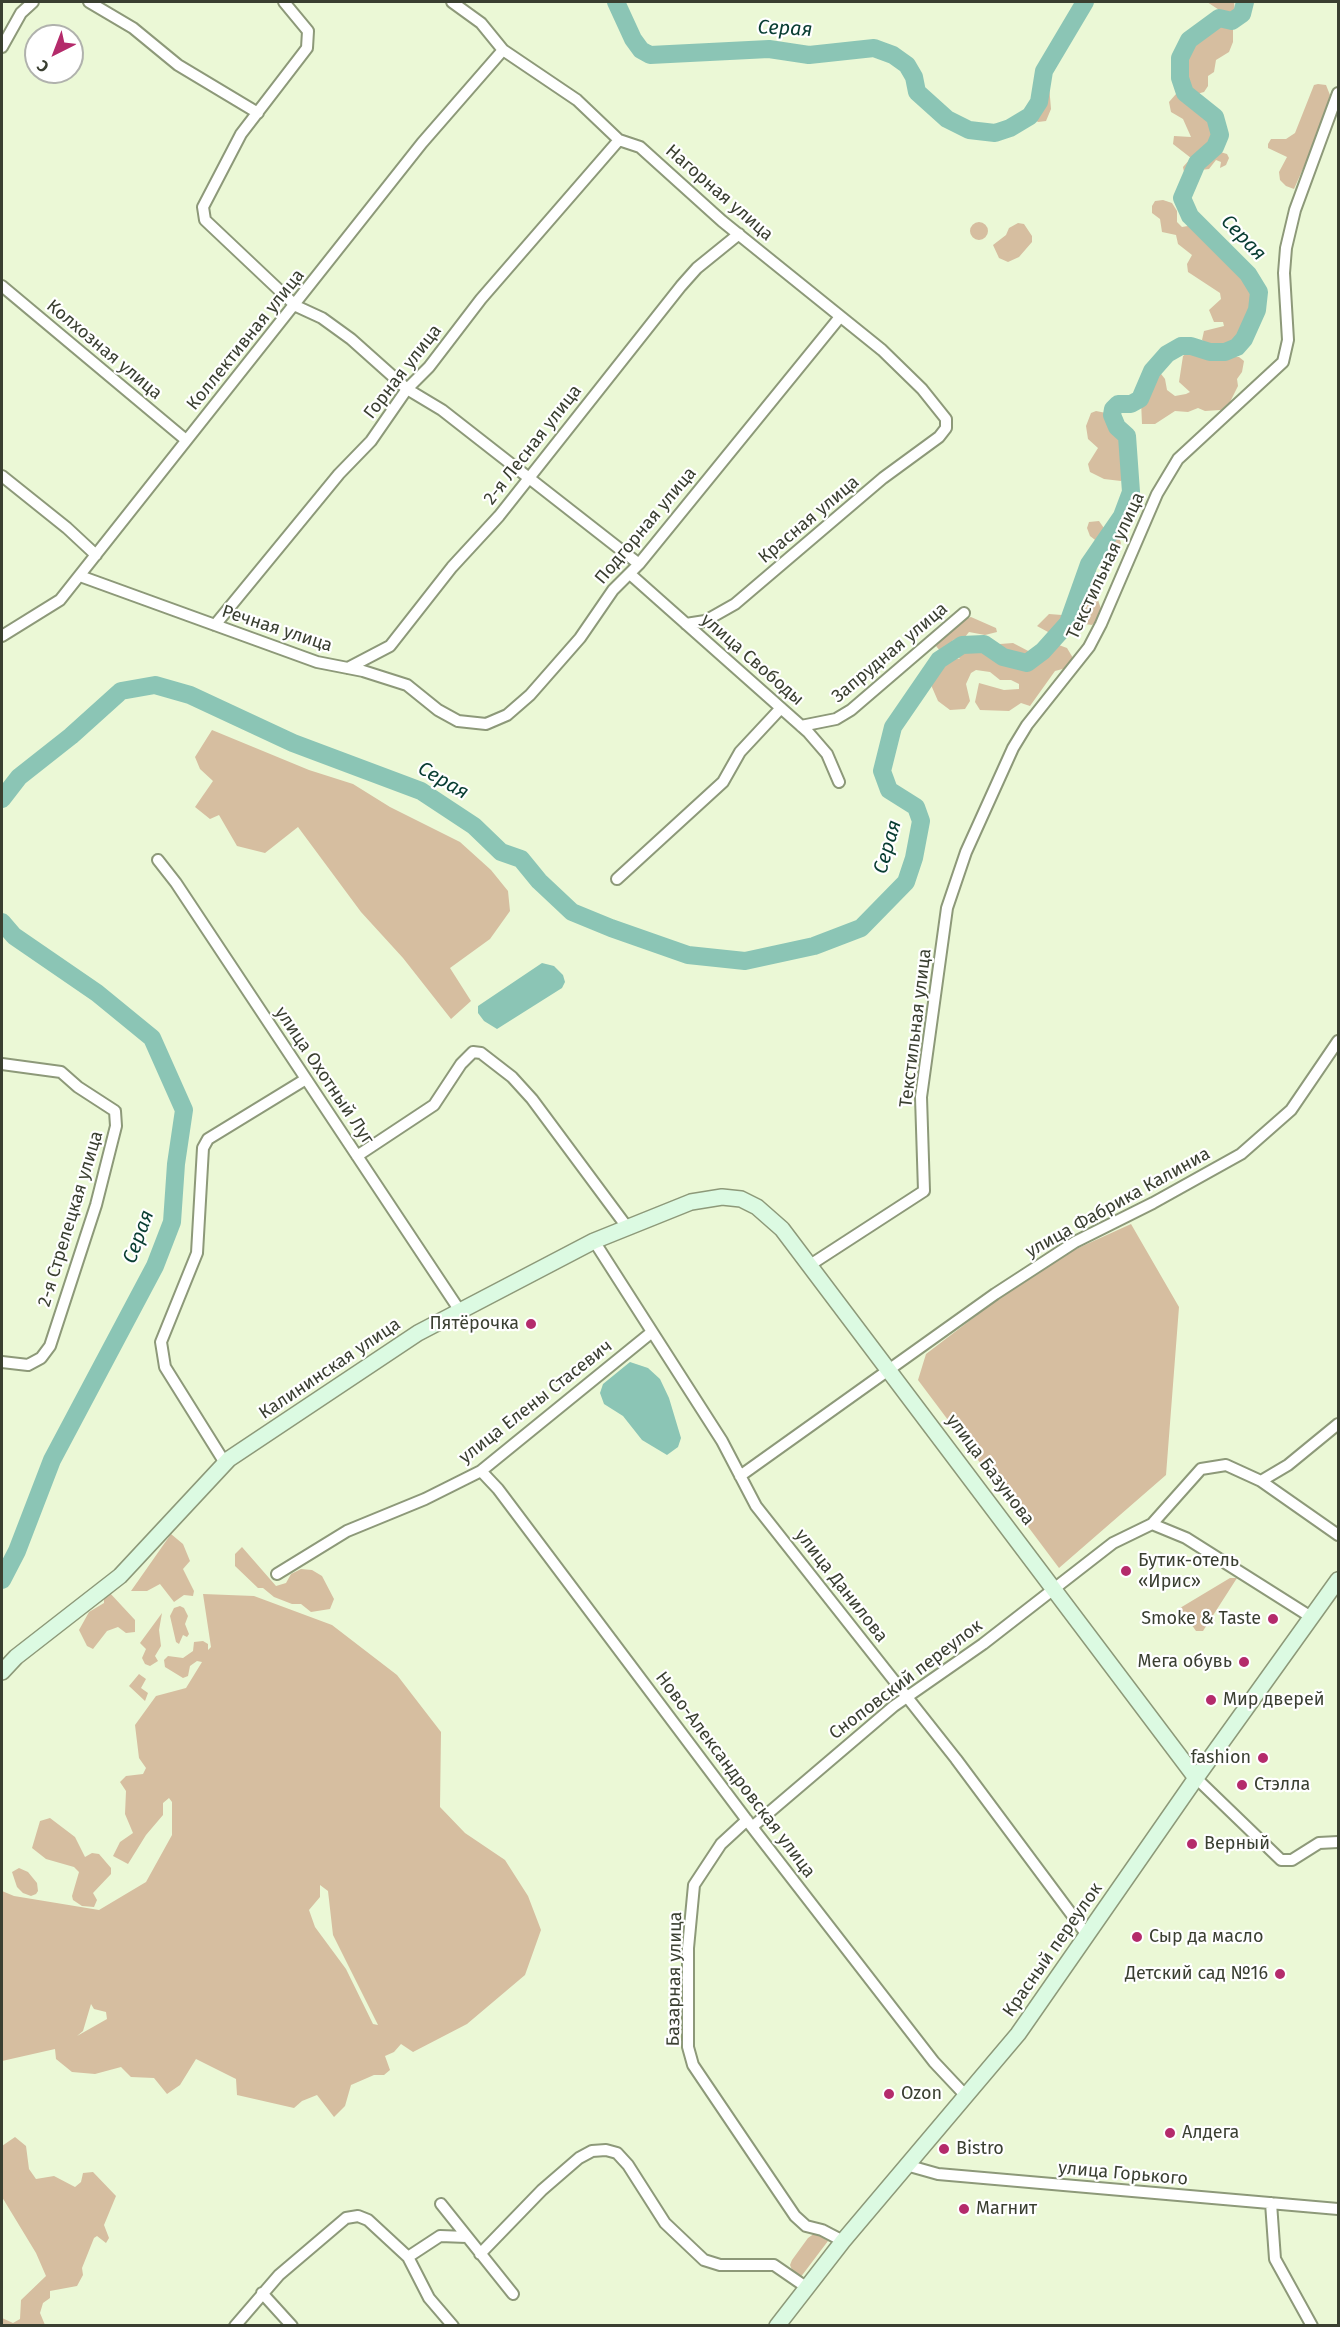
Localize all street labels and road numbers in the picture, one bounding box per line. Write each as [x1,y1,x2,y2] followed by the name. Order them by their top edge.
[661,140,777,246] street label: Нагорная улица
[183,265,309,415] street label: Коллективная улица
[42,295,166,405] street label: Колхозная улица
[359,320,447,424] street label: Горная улица
[479,381,587,509] street label: 2-я Лесная улица
[591,463,701,589] street label: Подгорная улица
[754,472,864,568] street label: Красная улица
[1062,489,1150,643] street label: Текстильная улица
[828,598,952,708] street label: Запрудная улица
[219,601,335,657] street label: Речная улица
[696,609,808,711] street label: улица Свободы
[896,947,936,1109] street label: Текстильная улица
[270,1003,378,1149] street label: улица Охотный Луг
[34,1129,108,1309] street label: 2-я Стрелецкая улица
[1022,1143,1214,1263] street label: улица Фабрика Калиниа
[255,1314,405,1424] street label: Калининская улица
[455,1335,617,1469] street label: улица Елены Стасевич
[941,1410,1039,1530] street label: улица Базунова
[790,1525,892,1647] street label: улица Данилова
[825,1615,987,1745] street label: Сноповский переулок
[650,1668,820,1882] street label: Ново-Александровская улица
[999,1879,1107,2021] street label: Красный переулок
[663,1911,687,2047] street label: Базарная улица
[1057,2158,1189,2190] street label: улица Горького

